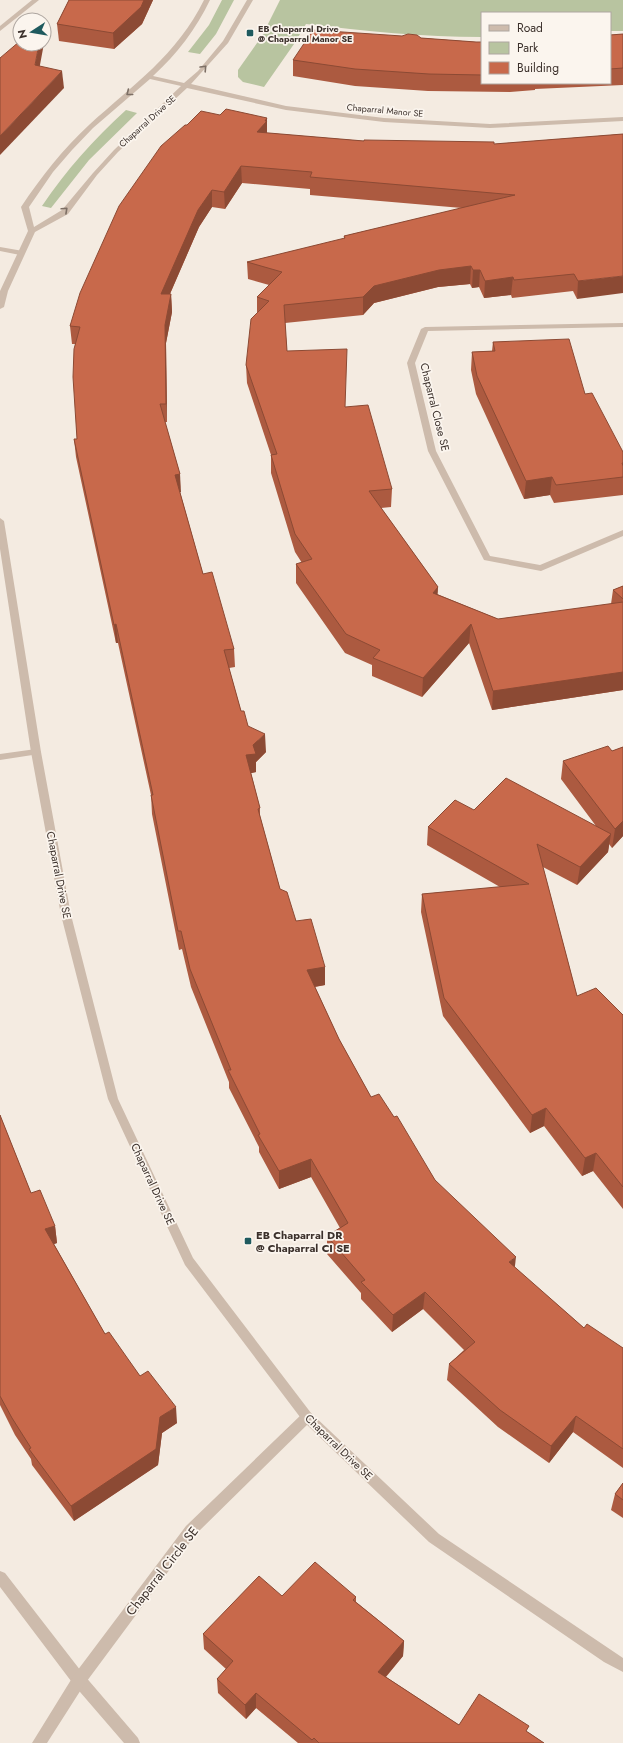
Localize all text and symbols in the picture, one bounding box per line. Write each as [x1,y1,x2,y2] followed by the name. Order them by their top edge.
[12,12,52,52] north arrow
[481,12,611,84] legend
[517,19,543,37] text: Road
[258,22,353,45] place label: EB Chaparral Drive @ Chaparral Manor SE
[13,28,31,40] text: N
[245,28,255,38] marker: EB Chaparral Drive @ Chaparral Manor SE
[517,39,539,57] text: Park
[517,59,559,77] text: Building
[200,65,207,73] one-way arrow
[126,89,133,96] one-way arrow
[116,92,178,150] street label: Chaparral Drive SE
[346,100,424,120] street label: Chaparral Manor SE
[60,208,68,215] one-way arrow
[416,361,454,453] street label: Chaparral Close SE
[43,830,75,920] street label: Chaparral Drive SE
[127,1140,179,1228] street label: Chaparral Drive SE
[256,1227,350,1256] place label: EB Chaparral DR @ Chaparral CI SE
[243,1236,253,1246] marker: EB Chaparral DR @ Chaparral CI SE
[302,1410,376,1484] street label: Chaparral Drive SE
[121,1522,203,1620] street label: Chaparral Circle SE

